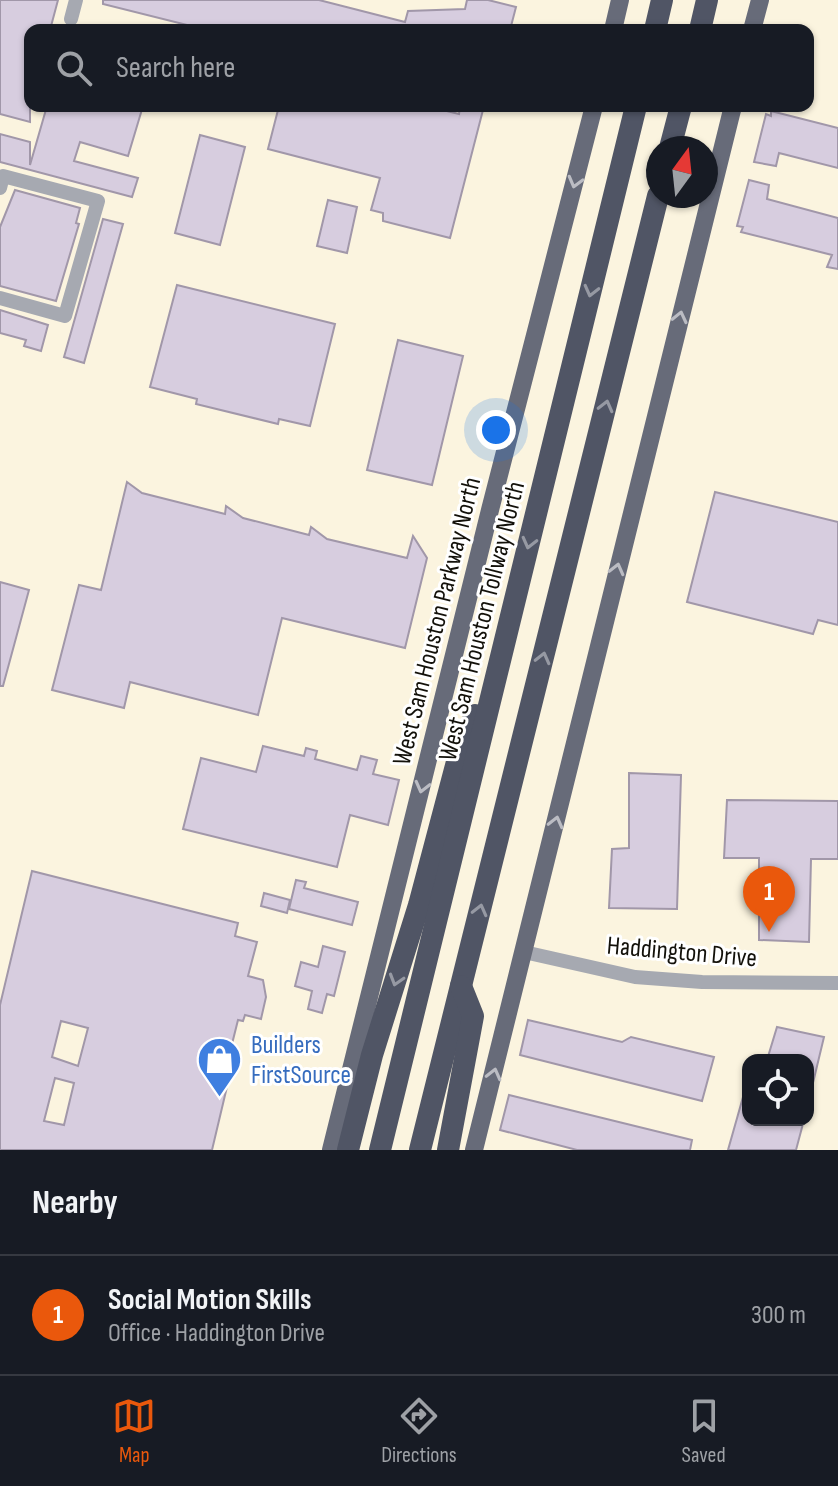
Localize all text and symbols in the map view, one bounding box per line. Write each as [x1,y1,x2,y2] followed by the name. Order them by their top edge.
[24,24,814,112] search box
[52,46,96,90] icon: search
[116,50,235,86] text: Search here
[646,136,718,208] north arrow
[568,174,585,188] one-way arrow
[583,283,600,297] one-way arrow
[671,311,688,325] one-way arrow
[596,399,613,413] one-way arrow
[476,410,516,450] your location
[387,474,488,768] street label: West Sam Houston Parkway North
[433,479,532,764] street label: West Sam Houston Tollway North
[521,536,538,549] one-way arrow
[608,563,625,577] one-way arrow
[533,652,550,665] one-way arrow
[415,779,432,793] one-way arrow
[546,816,563,829] one-way arrow
[743,866,795,932] pin: 1
[470,904,487,918] one-way arrow
[606,931,758,974] street label: Haddington Drive
[389,972,405,986] one-way arrow
[251,1030,351,1091] place label: Builders FirstSource
[196,1035,244,1098] shop icon: Builders FirstSource
[742,1054,814,1126] map controls
[742,1054,814,1126] button: locate
[484,1068,501,1082] one-way arrow
[32,1182,118,1223] text: Nearby
[108,1282,312,1318] text: Social Motion Skills
[53,1300,63,1331] text: 1
[751,1300,806,1331] text: 300 m
[108,1318,325,1349] text: Office · Haddington Drive
[112,1394,156,1469] tab: Map
[381,1394,457,1469] tab: Directions
[682,1394,726,1469] tab: Saved

